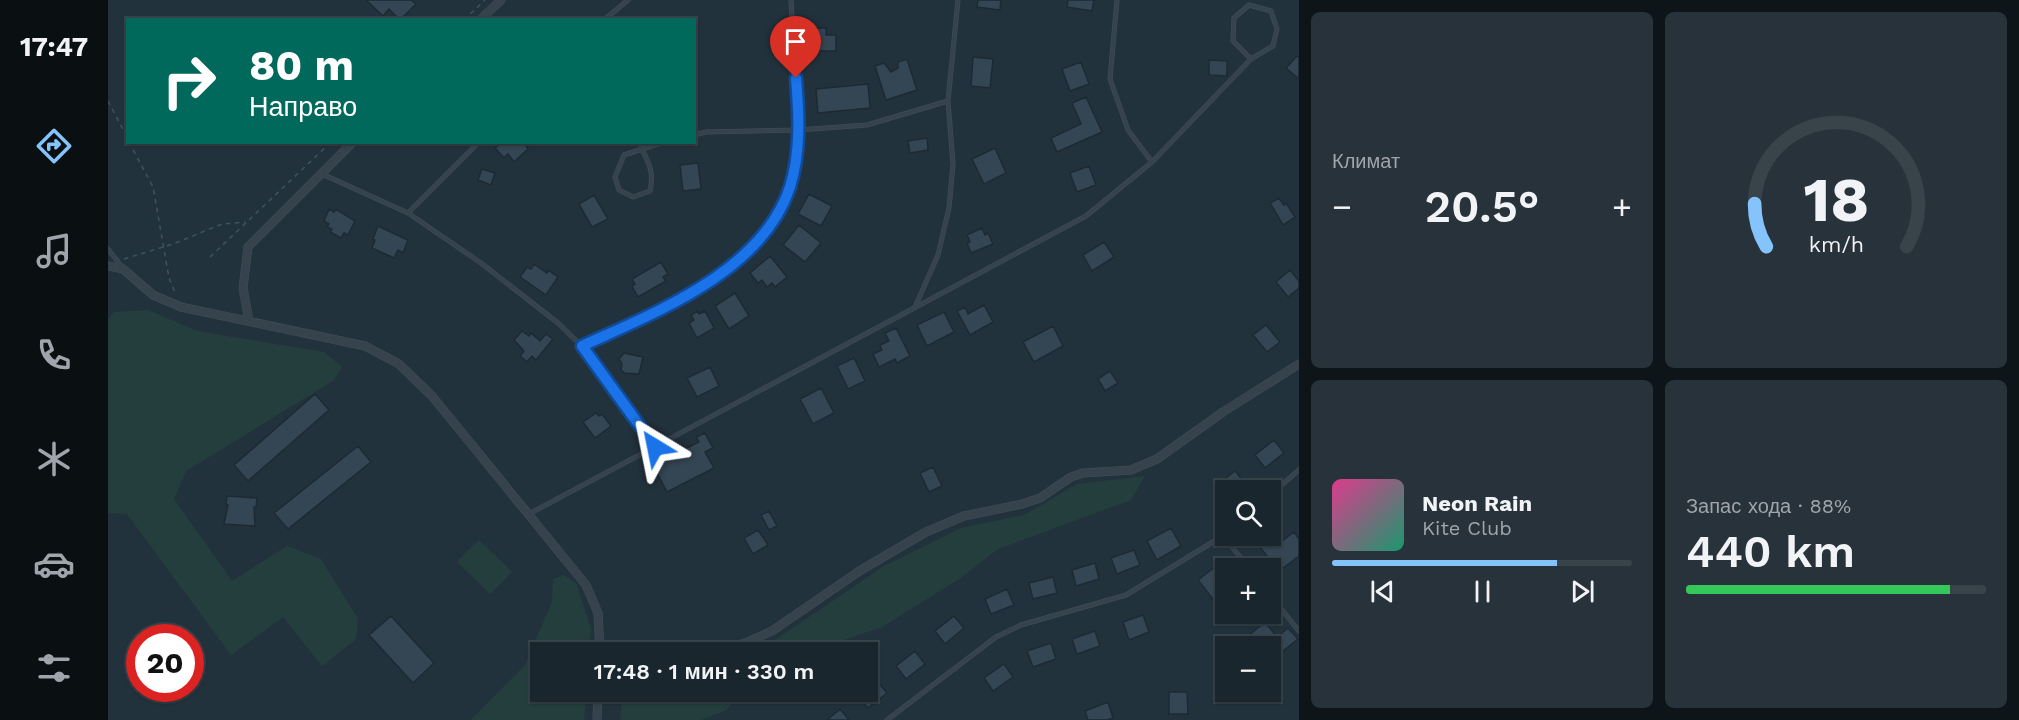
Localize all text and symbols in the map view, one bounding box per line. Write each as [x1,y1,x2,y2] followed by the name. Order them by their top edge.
[770,16,821,78] pin
[779,25,812,58] icon: arrive
[20,31,88,63] text: 17:47
[249,41,354,90] text: 80 m
[150,42,228,120] icon: right
[249,91,357,123] text: Направо
[33,125,75,167] icon: directions
[1332,149,1400,173] text: Климат
[1803,163,1869,236] text: 18
[1424,180,1540,233] text: 20.5°
[1332,187,1352,226] text: −
[1612,187,1632,226] text: +
[33,230,75,272] icon: music
[1808,232,1864,257] text: km/h
[33,334,75,376] icon: phone
[623,415,687,479] position arrow
[33,438,75,480] icon: climate
[1215,480,1281,702] map controls
[1215,480,1281,546] button: search
[1422,491,1532,516] text: Neon Rain
[1686,494,1851,518] text: Запас хода · 88%
[1422,516,1512,540] text: Kite Club
[1686,525,1855,578] text: 440 km
[33,543,75,585] icon: car
[1215,558,1281,624] button: +
[1366,575,1399,608] icon: previous
[1466,575,1499,608] icon: pause
[1566,575,1599,608] icon: next
[126,624,204,702] speed limit sign: 20
[1215,636,1281,702] button: −
[33,647,75,689] icon: filters
[594,659,814,684] text: 17:48 · 1 мин · 330 m

